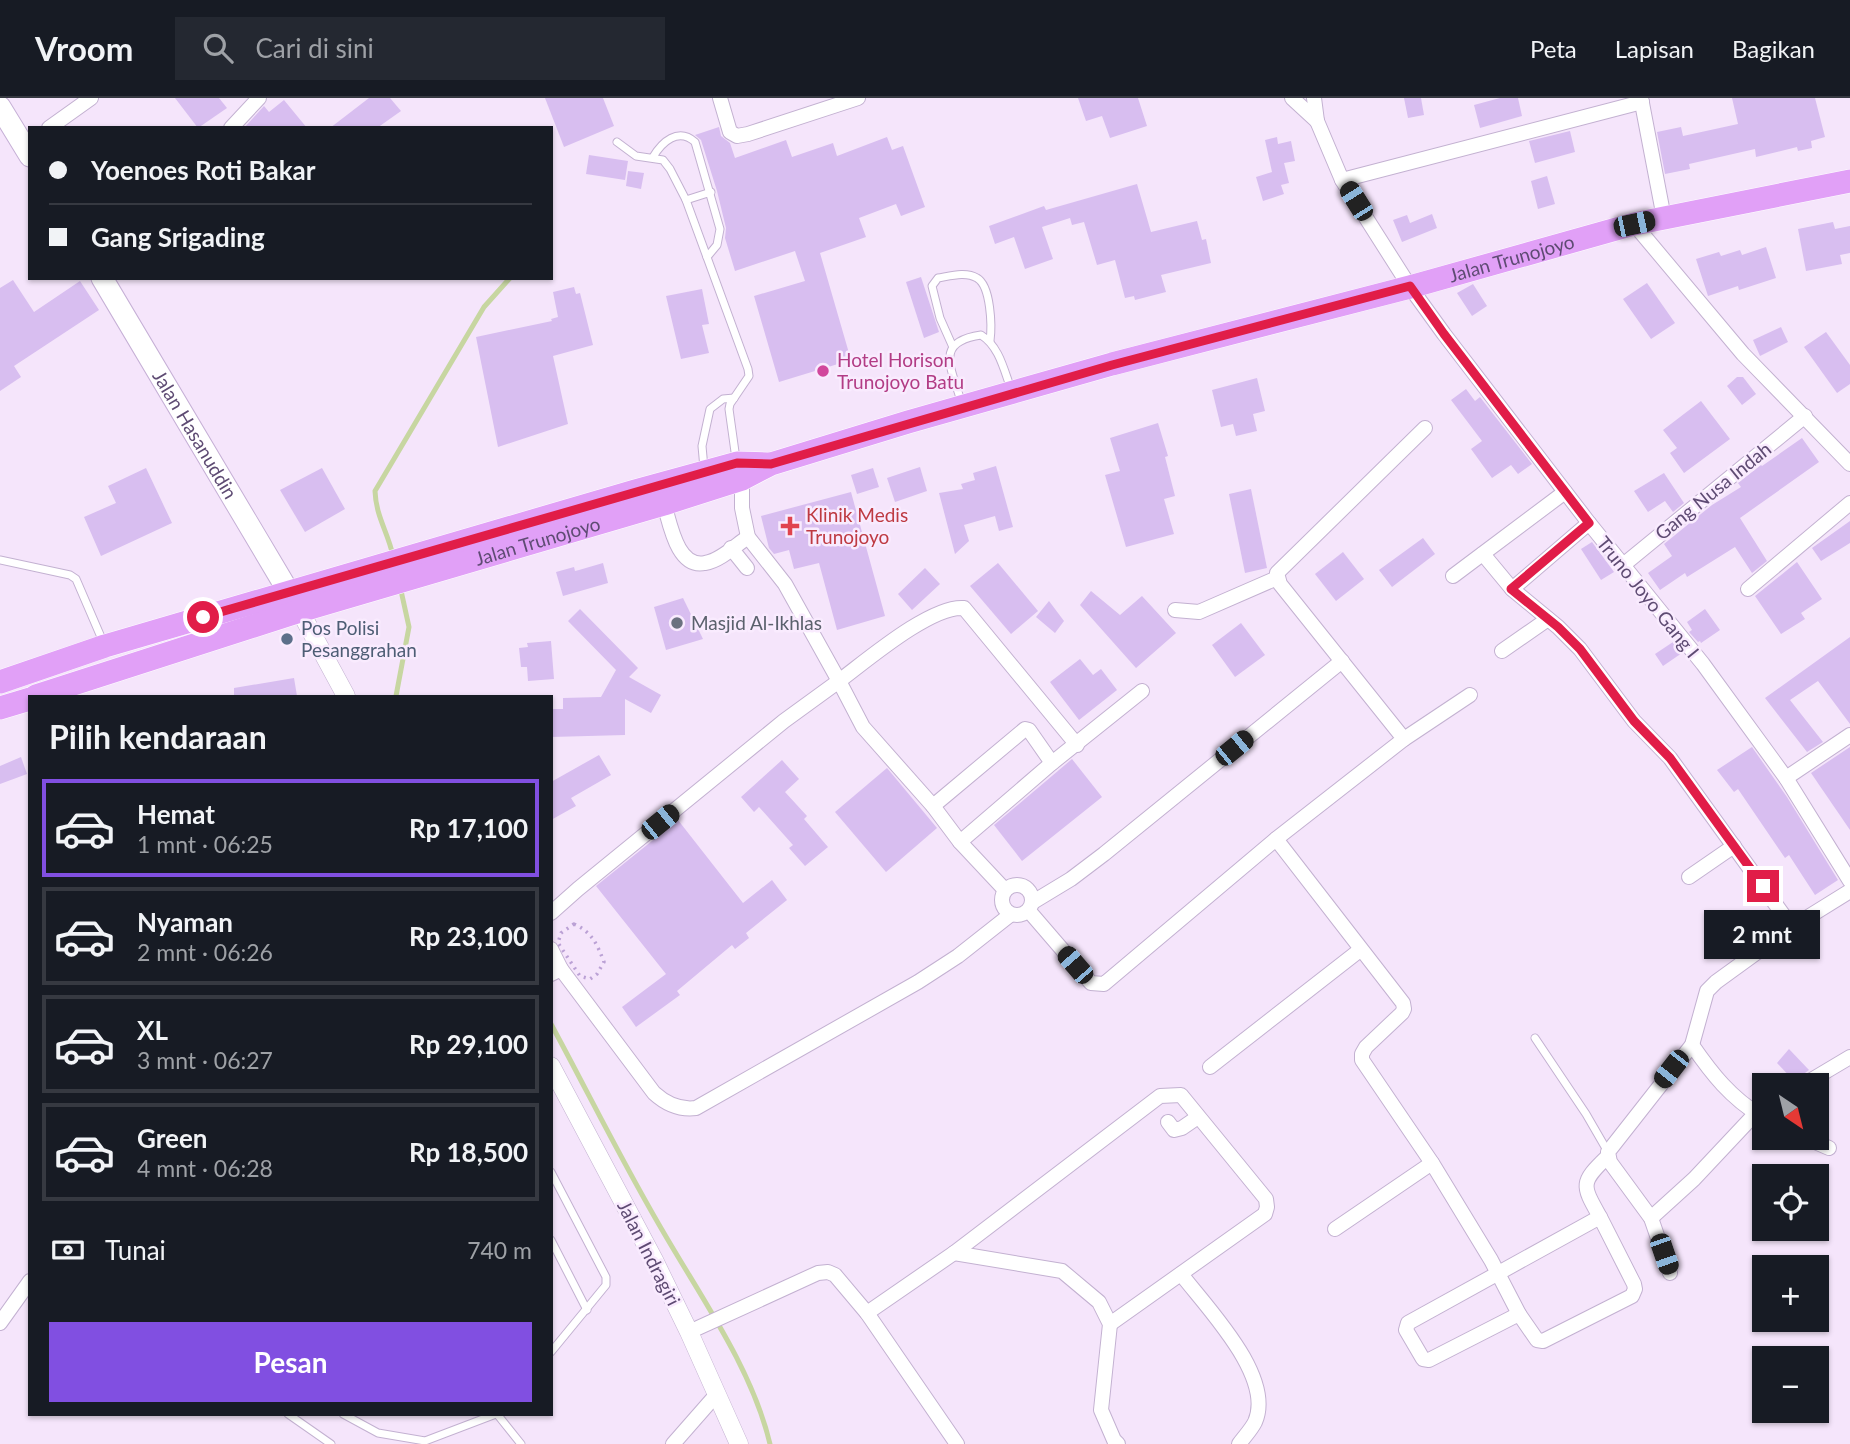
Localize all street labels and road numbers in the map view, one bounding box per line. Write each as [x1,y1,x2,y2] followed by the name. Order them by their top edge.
[1446,229,1577,287] street label: Jalan Trunojoyo
[148,366,243,503] street label: Jalan Hasanuddin
[1650,437,1775,544] street label: Gang Nusa Indah
[472,511,603,570] street label: Jalan Trunojoyo
[1592,531,1704,662] street label: Truno Joyo Gang I
[613,1196,686,1309] street label: Jalan Indragiri

